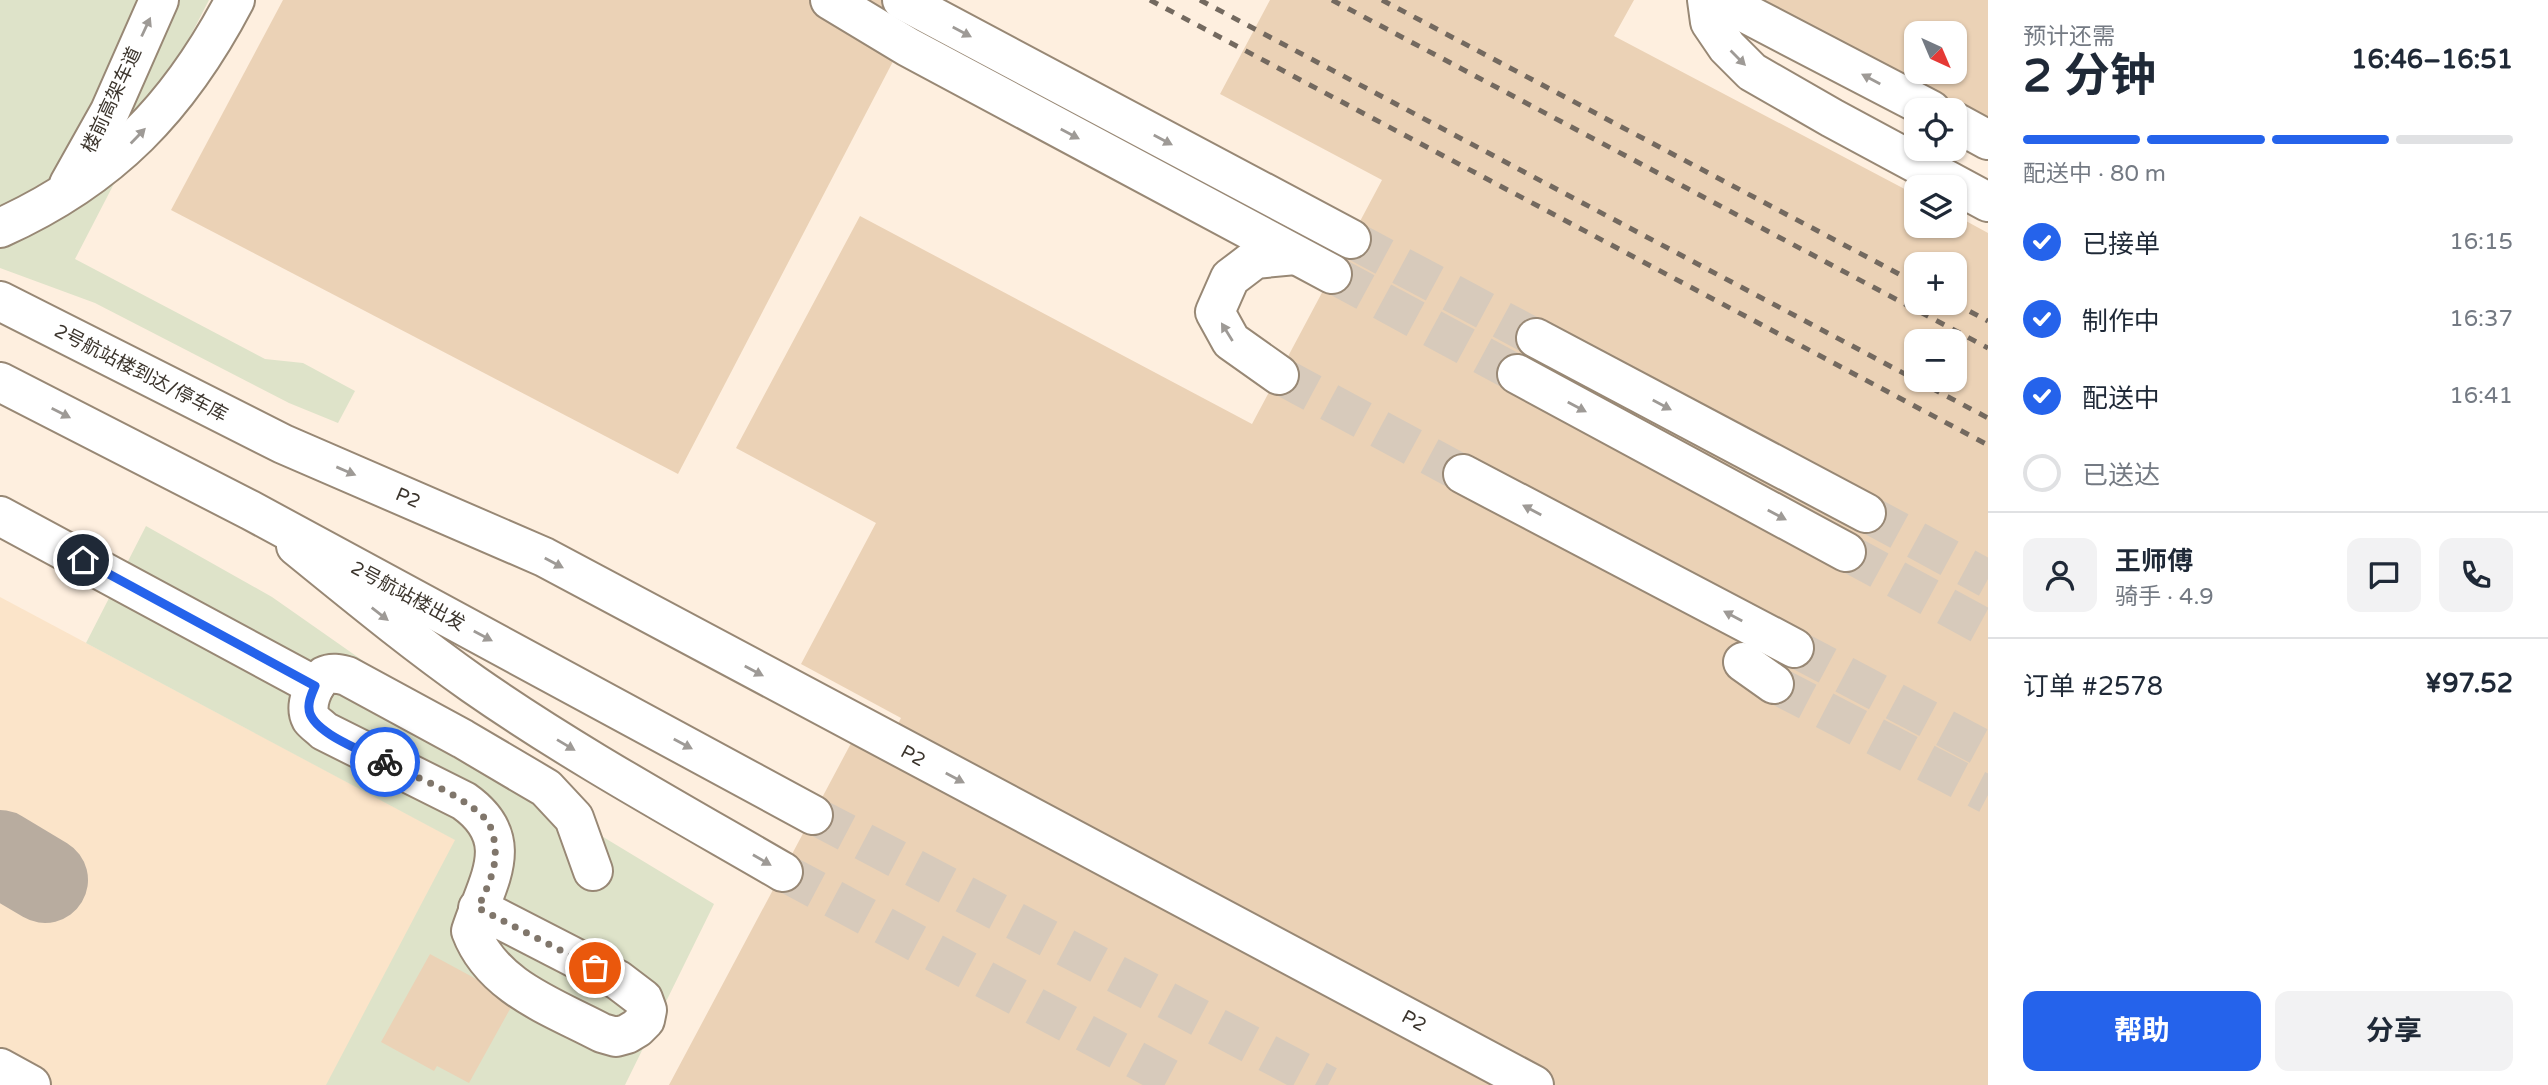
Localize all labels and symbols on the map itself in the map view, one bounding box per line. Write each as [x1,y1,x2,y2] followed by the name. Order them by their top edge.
[140,17,152,37] one-way arrow
[1904,21,1967,84] north arrow
[952,27,972,38] one-way arrow
[78,44,146,156] street label: 楼前高架车道
[1730,50,1747,67] one-way arrow
[1861,73,1881,84] one-way arrow
[1060,127,1080,139] one-way arrow
[129,128,146,145] one-way arrow
[1153,134,1172,146] one-way arrow
[51,320,231,426] street label: 2号航站楼到达/停车库
[1220,322,1233,342] one-way arrow
[1652,398,1672,410] one-way arrow
[1567,401,1586,413] one-way arrow
[51,408,71,419] one-way arrow
[335,466,356,477] one-way arrow
[392,483,424,513] street label: P2
[1522,504,1542,516] one-way arrow
[1767,509,1787,521] one-way arrow
[53,530,113,590] pin
[347,557,469,635] street label: 2号航站楼出发
[544,557,564,568] one-way arrow
[371,606,389,621] one-way arrow
[1723,610,1743,622] one-way arrow
[473,630,492,642] one-way arrow
[744,665,764,677] one-way arrow
[350,727,420,797] courier
[673,738,693,750] one-way arrow
[556,739,575,751] one-way arrow
[897,740,929,772] street label: P2
[945,772,965,784] one-way arrow
[753,854,772,866] one-way arrow
[565,938,625,998] pin
[1398,1005,1430,1037] street label: P2

